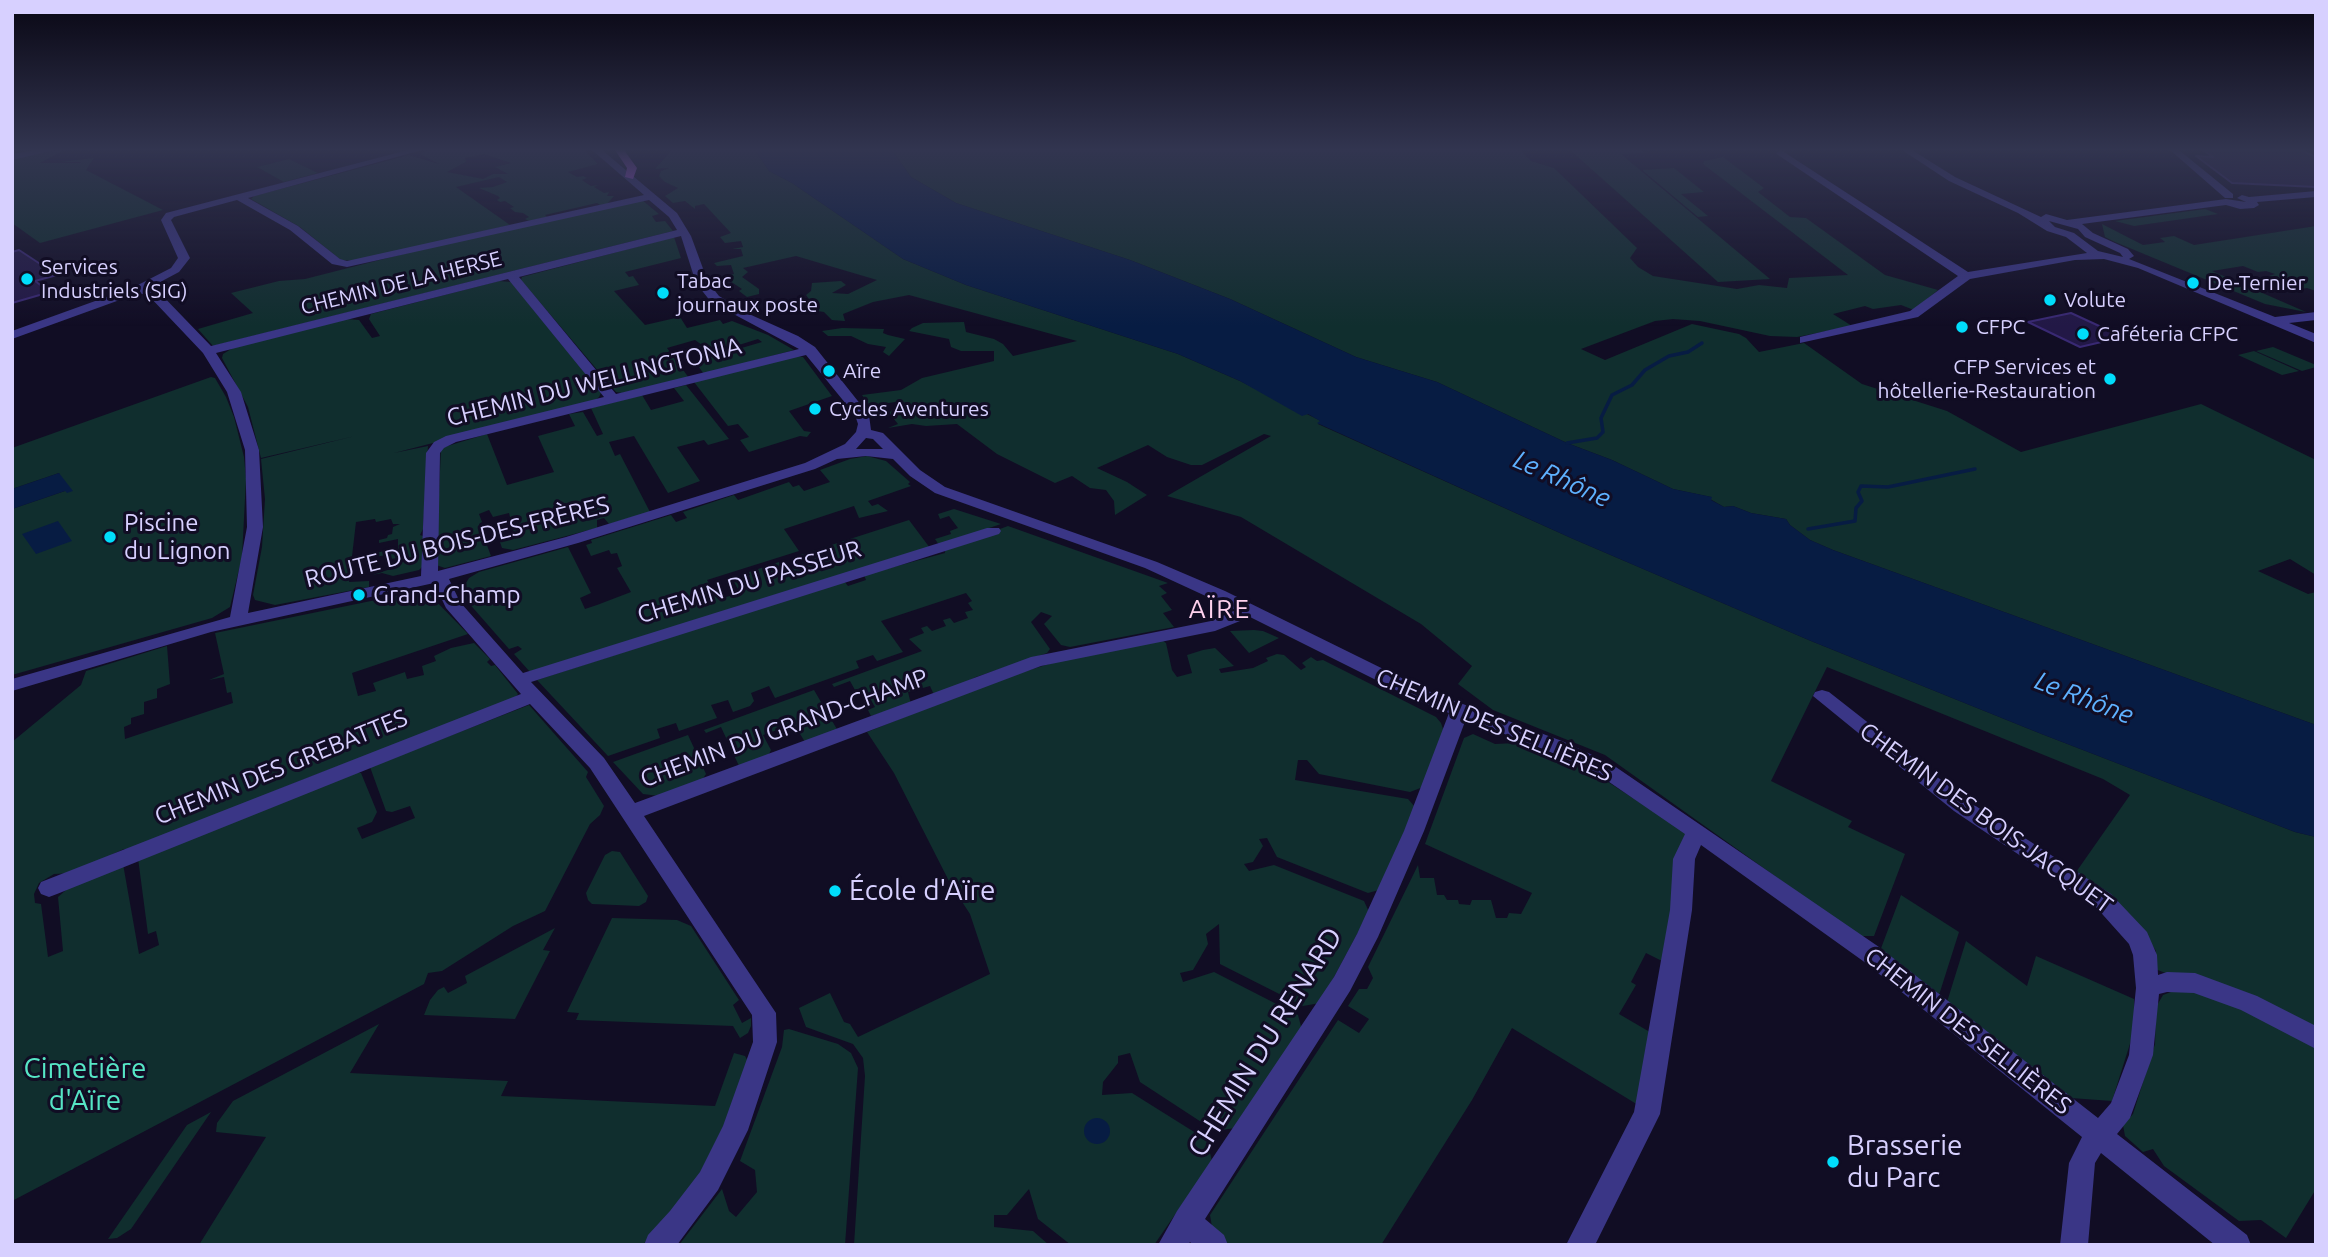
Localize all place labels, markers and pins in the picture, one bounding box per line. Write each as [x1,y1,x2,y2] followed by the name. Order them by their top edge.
[41,254,187,304] place label: Services Industriels (SIG)
[677,268,818,318] place label: Tabac journaux poste
[2207,270,2305,296] place label: De-Ternier
[19,271,35,287] marker: Services Industriels (SIG)
[2185,275,2201,291] marker: De-Ternier
[655,285,671,301] marker: Tabac journaux poste
[2064,287,2126,313] place label: Volute
[2042,292,2058,308] marker: Volute
[1976,314,2025,340] place label: CFPC
[1954,319,1970,335] marker: CFPC
[2097,321,2238,347] place label: Caféteria CFPC
[2075,326,2091,342] marker: Caféteria CFPC
[1877,354,2096,404] place label: CFP Services et hôtellerie-Restauration
[843,358,881,384] place label: Aïre
[821,363,837,379] marker: Aïre
[2102,371,2118,387] marker: CFP Services et hôtellerie-Restauration
[829,396,989,422] place label: Cycles Aventures
[807,401,823,417] marker: Cycles Aventures
[124,509,231,565] place label: Piscine du Lignon
[102,529,118,545] marker: Piscine du Lignon
[373,581,521,609] place label: Grand-Champ
[351,587,367,603] marker: Grand-Champ
[849,874,996,908] place label: École d'Aïre
[827,883,843,899] marker: École d'Aïre
[1847,1129,1962,1195] place label: Brasserie du Parc
[1825,1154,1841,1170] marker: Brasserie du Parc

